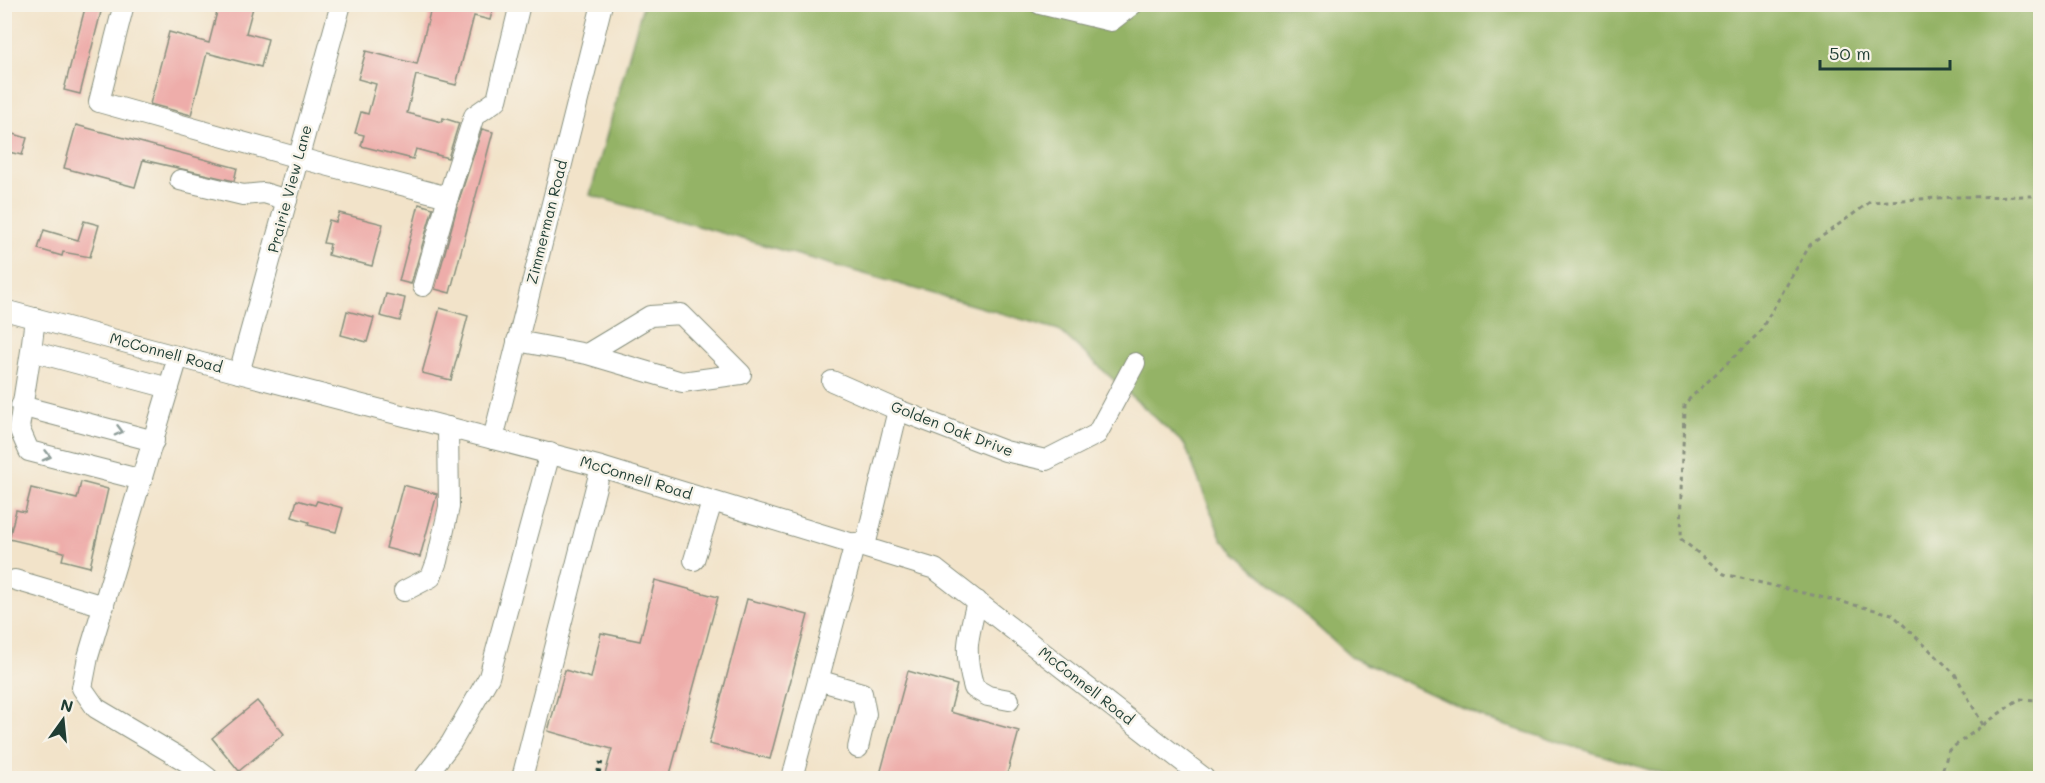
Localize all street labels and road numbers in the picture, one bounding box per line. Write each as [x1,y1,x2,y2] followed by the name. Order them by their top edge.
[262,123,316,255] street label: Prairie View Lane
[521,158,571,286] street label: Zimmerman Road
[108,327,225,377] street label: McConnell Road
[888,396,1016,461] street label: Golden Oak Drive
[578,451,695,504] street label: McConnell Road
[1035,642,1138,729] street label: McConnell Road

